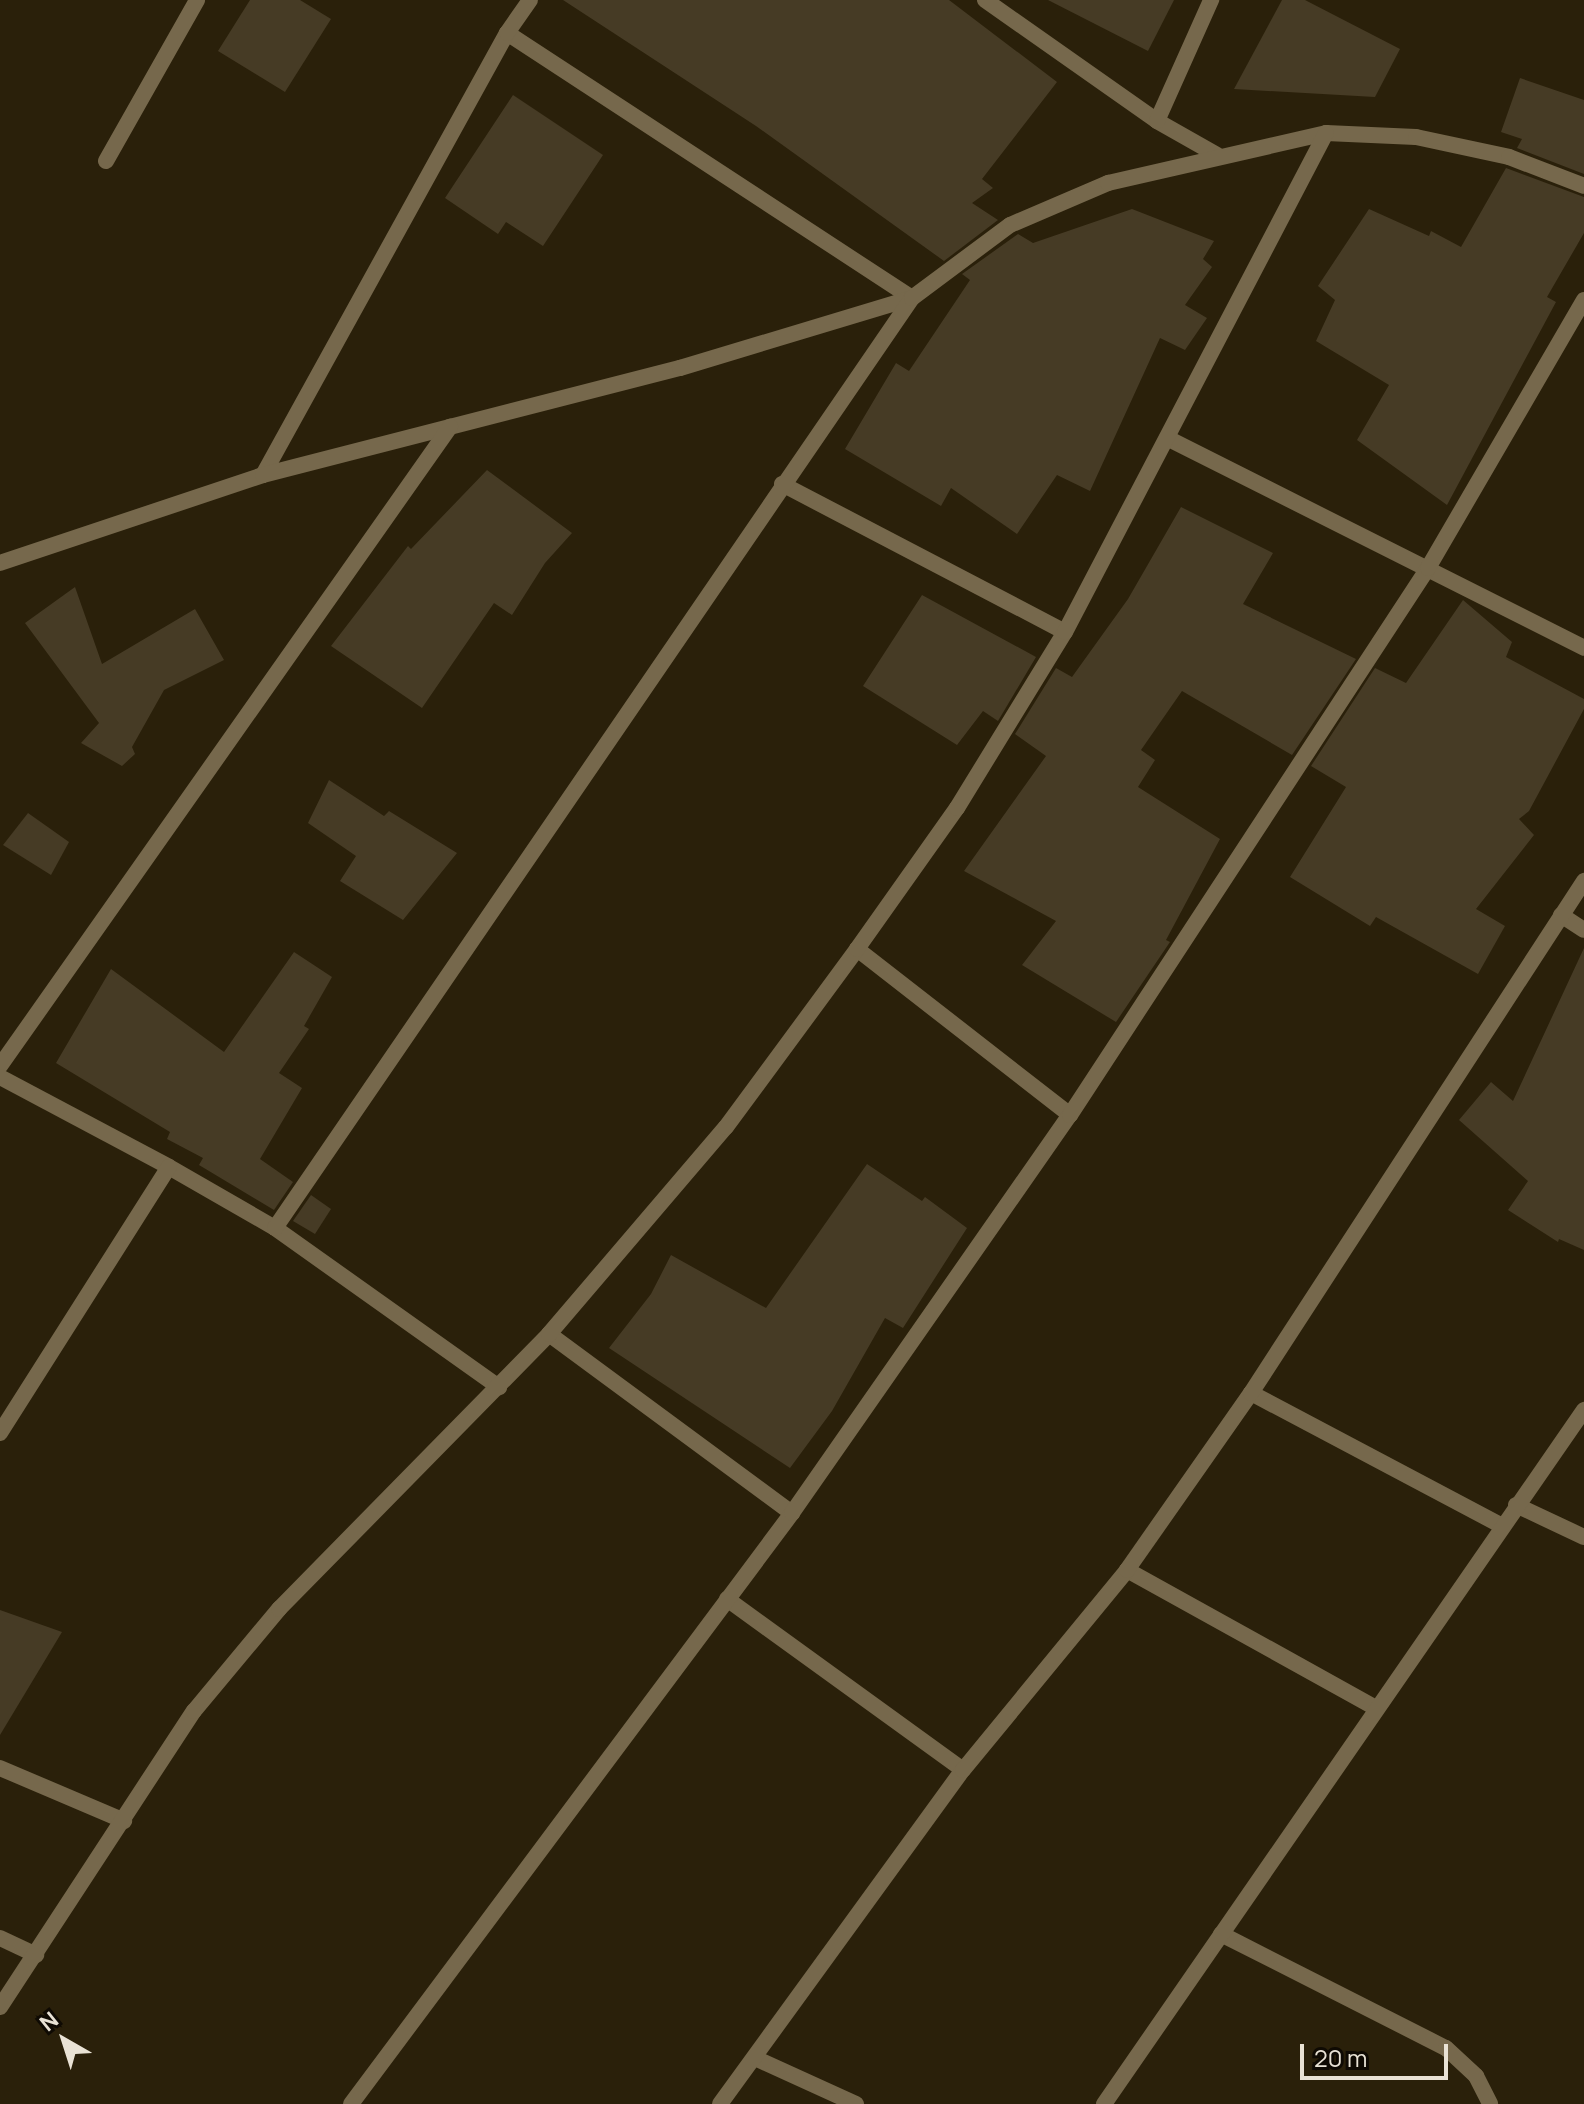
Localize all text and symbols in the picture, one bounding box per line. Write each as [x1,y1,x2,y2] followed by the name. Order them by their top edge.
[24,2000,104,2080] north arrow
[33,2005,64,2038] text: N
[1304,2028,1452,2078] scale bar
[1314,2041,1367,2074] text: 20 m

